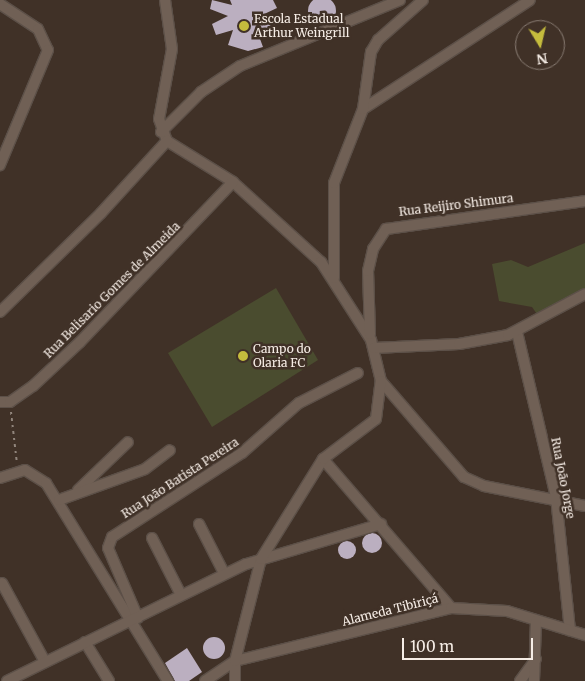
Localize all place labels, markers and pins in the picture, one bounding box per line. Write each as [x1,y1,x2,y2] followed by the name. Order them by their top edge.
[254,12,349,40] place label: Escola Estadual Arthur Weingrill
[238,20,250,32] marker: Escola Estadual Arthur Weingrill
[253,342,311,370] place label: Campo do Olaria FC
[237,350,249,362] marker: Campo do Olaria FC

